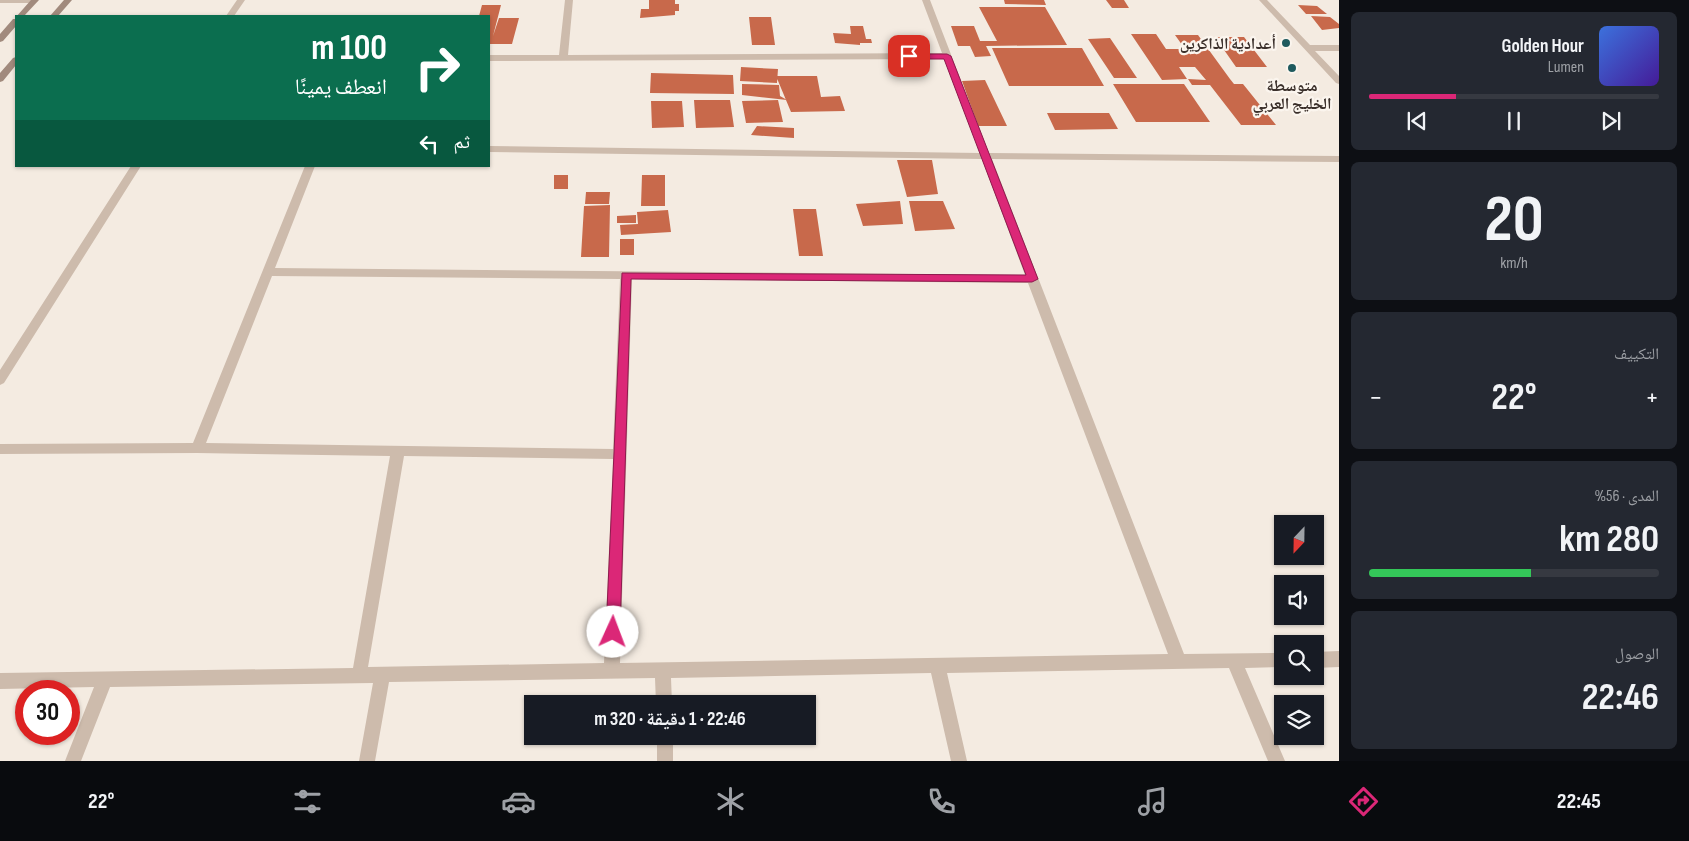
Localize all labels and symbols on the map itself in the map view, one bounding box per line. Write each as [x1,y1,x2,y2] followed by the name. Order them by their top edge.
[1180,34,1276,54] place label: أعدادية الذاكرين
[888,35,930,77] pin
[1280,37,1292,49] marker: أعدادية الذاكرين
[1286,62,1298,74] marker: متوسطة الخليج العربي
[1252,77,1332,116] place label: متوسطة الخليج العربي
[1274,515,1324,565] north arrow
[586,605,638,657] position arrow
[15,680,80,745] speed limit sign: 30

